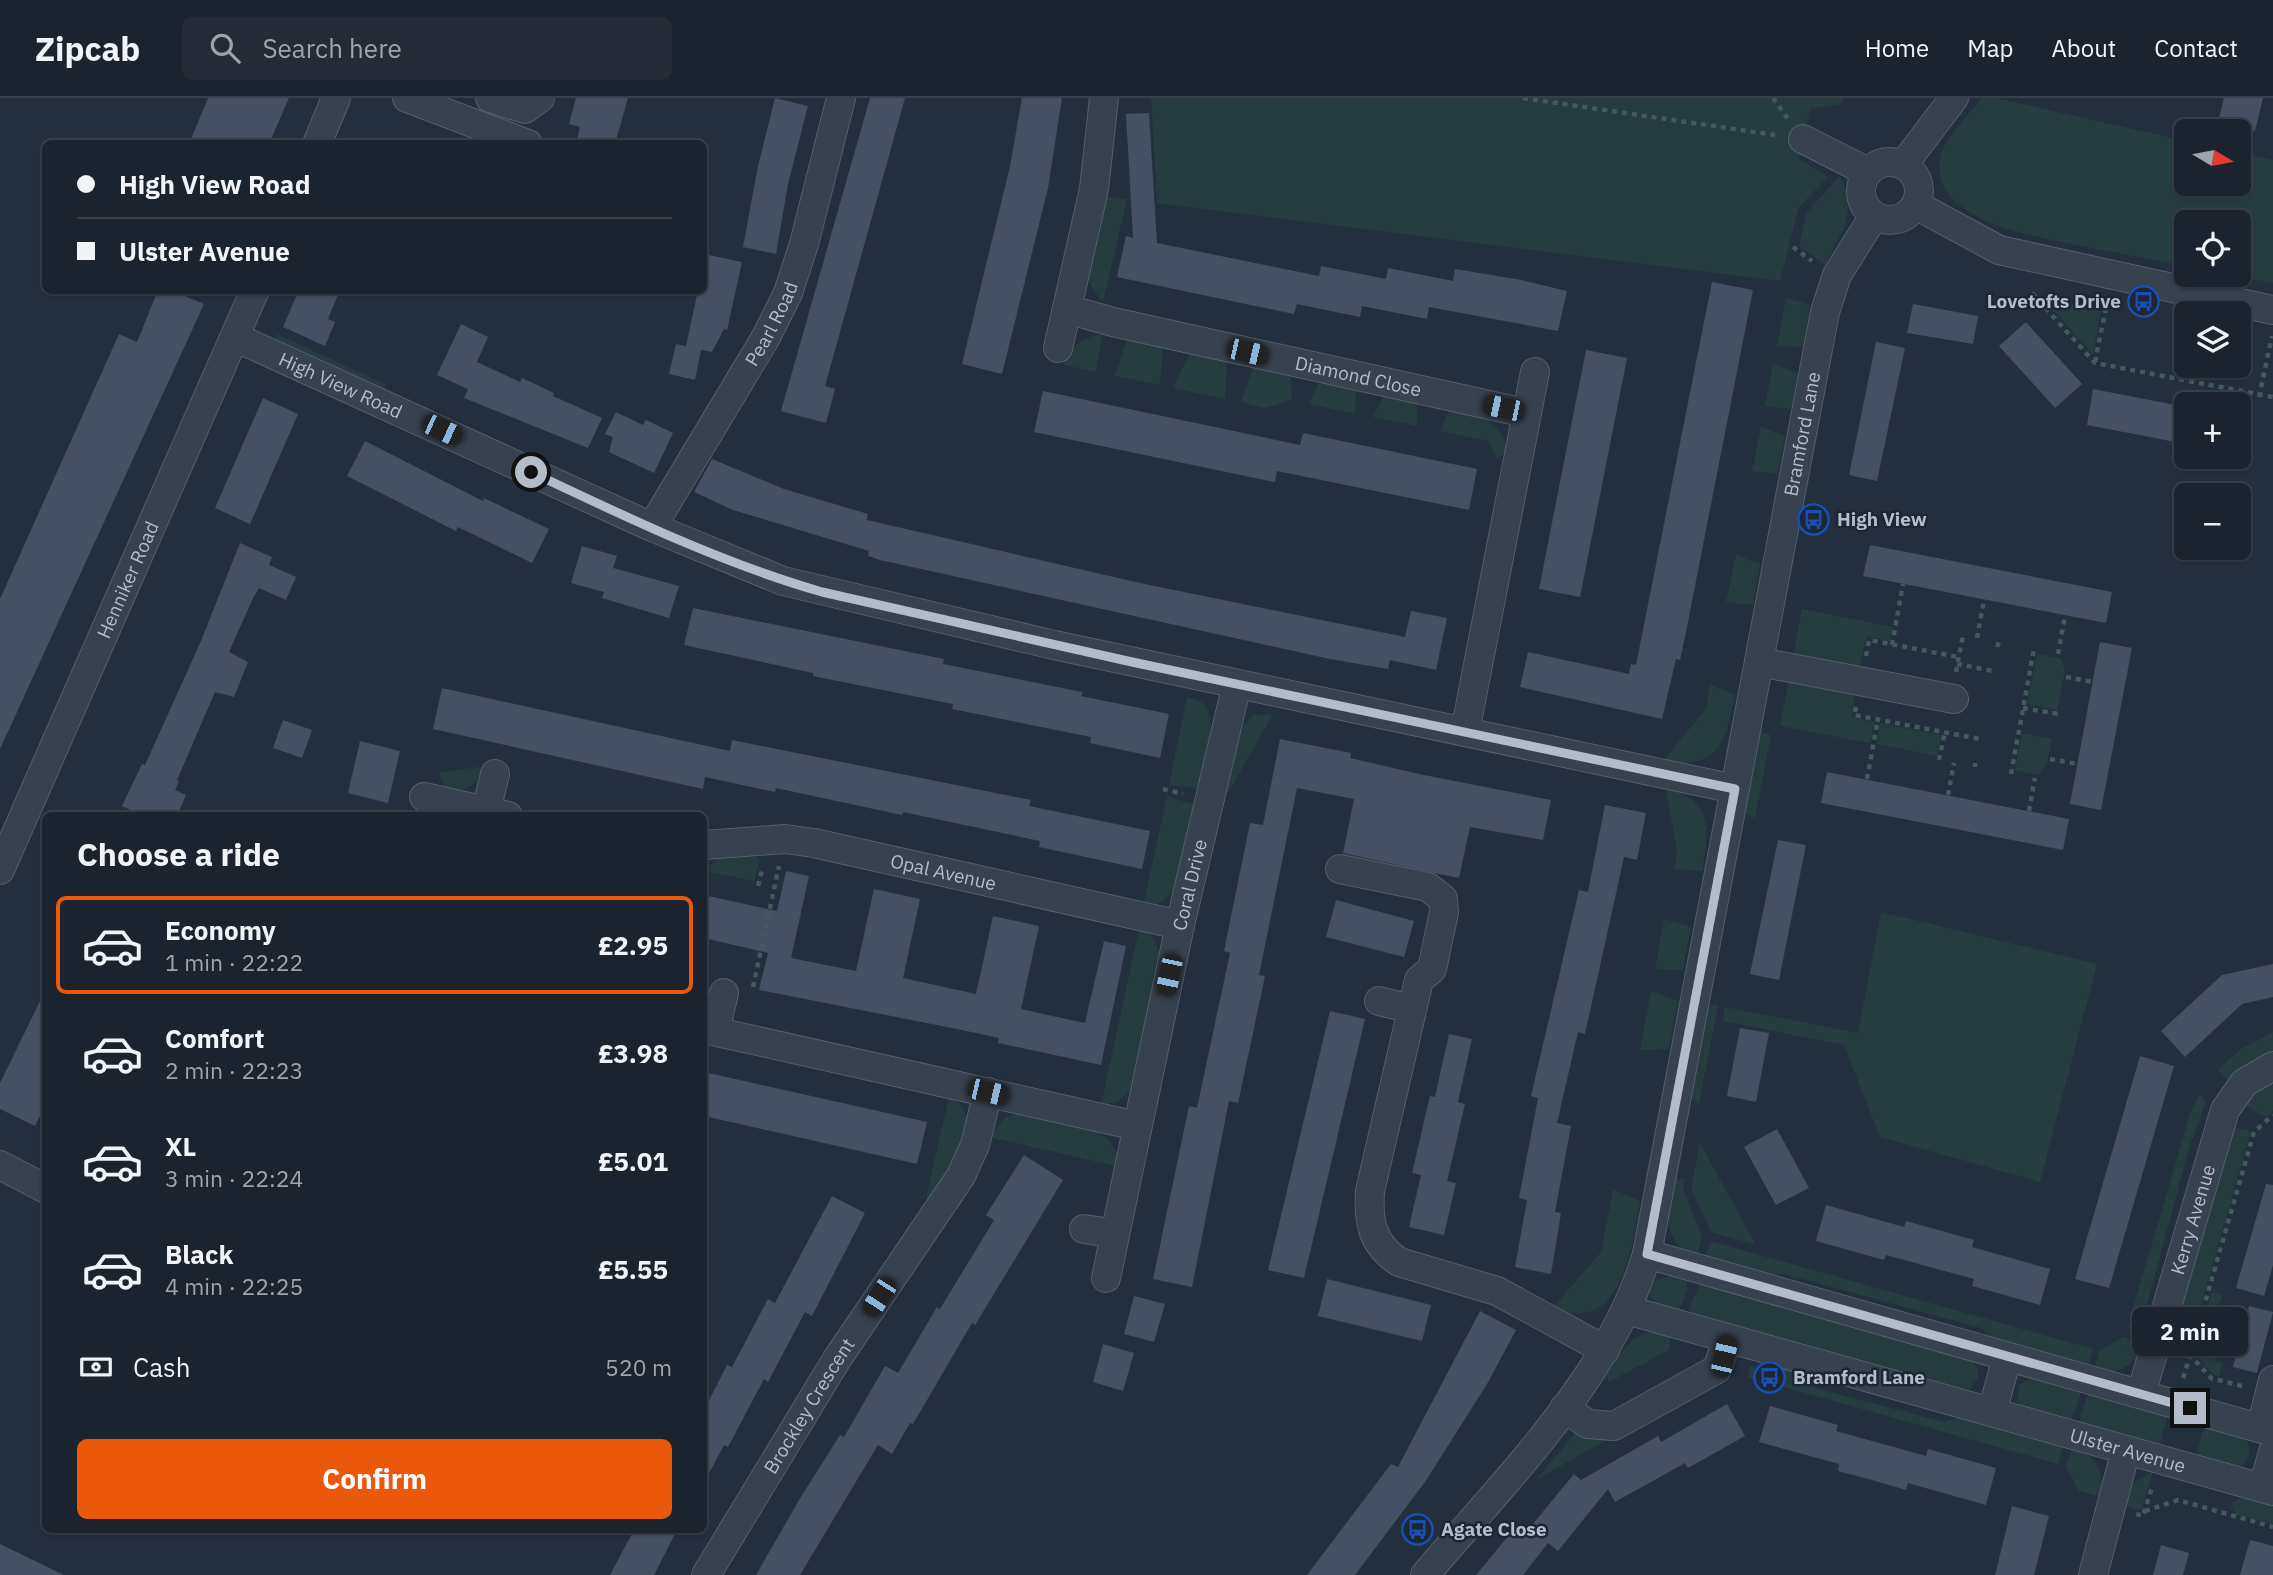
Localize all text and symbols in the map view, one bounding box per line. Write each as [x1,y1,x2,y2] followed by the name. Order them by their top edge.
[182,17,672,80] search box
[35,27,140,70] text: Zipcab
[206,29,244,67] icon: search
[262,31,402,65] text: Search here
[1865,32,1929,64] text: Home
[1967,32,2013,64] text: Map
[2051,32,2116,64] text: About
[2154,32,2238,64] text: Contact
[2174,119,2250,196] north arrow
[2174,119,2251,560] map controls
[119,167,310,201] text: High View Road
[2174,210,2251,287] button: locate
[119,234,290,268] text: Ulster Avenue
[739,279,803,370] street label: Pearl Road
[2127,284,2161,318] bus stop icon: Lovetofts Drive
[1987,289,2121,313] place label: Lovetofts Drive
[2174,301,2251,378] button: layers
[1225,337,1270,367] car
[275,347,406,424] street label: High View Road
[1293,351,1424,402] street label: Diamond Close
[1778,370,1825,498] street label: Bramford Lane
[2174,392,2251,469] button: +
[1481,393,1526,423] car
[419,412,466,448] car
[515,456,547,488] route start
[2174,483,2251,560] button: −
[1797,502,1831,536] bus stop icon: High View
[1837,507,1927,531] place label: High View
[91,518,164,642] street label: Henniker Road
[77,833,280,875] text: Choose a ride
[1167,837,1212,933] street label: Coral Drive
[888,848,999,895] street label: Opal Avenue
[165,913,276,947] text: Economy
[81,914,144,977] icon: car
[598,928,668,962] text: £2.95
[165,947,303,977] text: 1 min · 22:22
[1155,952,1184,998] car
[165,1021,264,1055] text: Comfort
[81,1022,144,1085] icon: car
[598,1036,668,1070] text: £3.98
[165,1055,303,1085] text: 2 min · 22:23
[966,1077,1011,1107] car
[165,1129,196,1163] text: XL
[81,1130,144,1193] icon: car
[598,1144,668,1178] text: £5.01
[2165,1162,2220,1277] street label: Kerry Avenue
[165,1163,303,1193] text: 3 min · 22:24
[165,1237,233,1271] text: Black
[81,1238,144,1301] icon: car
[598,1252,668,1286] text: £5.55
[165,1271,303,1301] text: 4 min · 22:25
[859,1274,900,1320] car
[2132,1306,2248,1356] callout: 2 min
[2160,1316,2220,1346] text: 2 min
[758,1333,860,1478] street label: Brockley Crescent
[1710,1333,1739,1379] car
[77,1348,115,1386] icon: cash
[133,1350,190,1384] text: Cash
[605,1352,672,1382] text: 520 m
[1753,1360,1787,1394] bus stop icon: Bramford Lane
[1793,1365,1925,1389] place label: Bramford Lane
[2174,1392,2206,1424] route end
[2067,1423,2188,1478] street label: Ulster Avenue
[77,1439,672,1519] button: Confirm
[1401,1512,1435,1546] bus stop icon: Agate Close
[1441,1517,1547,1541] place label: Agate Close

